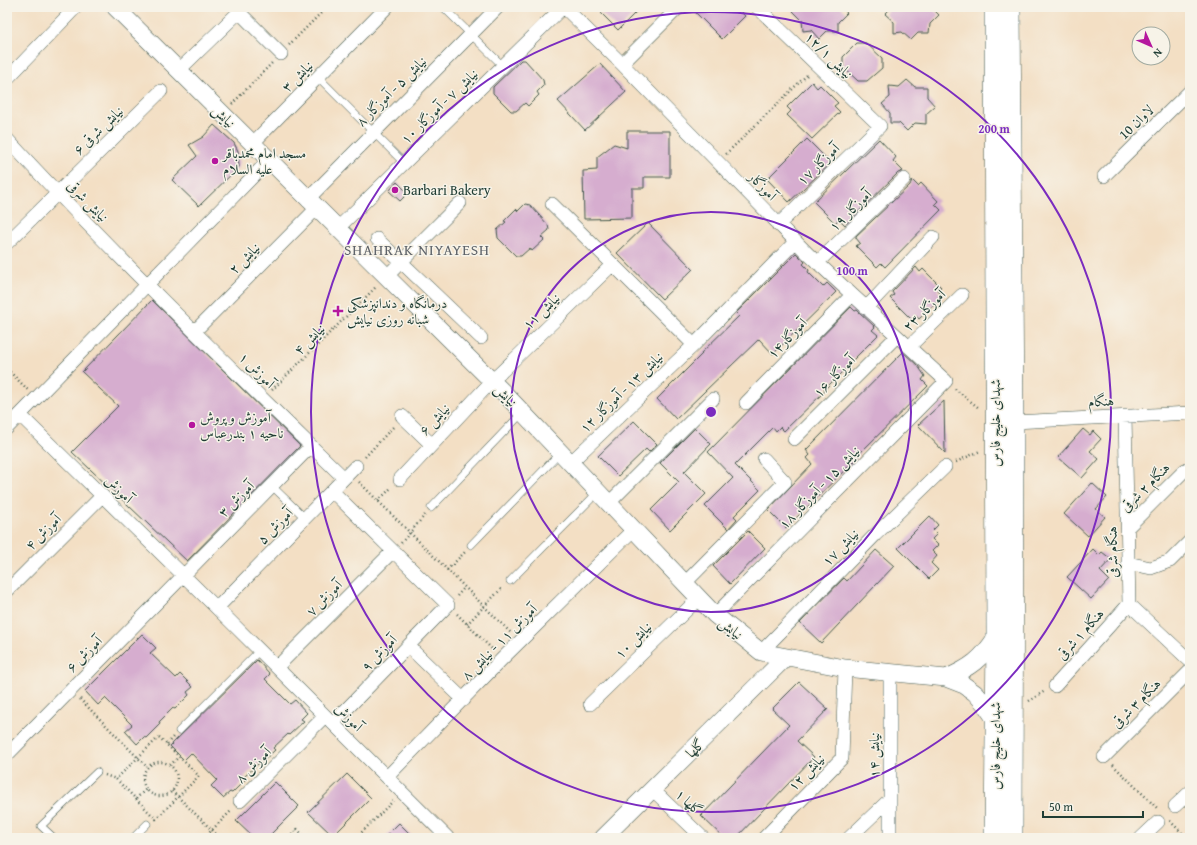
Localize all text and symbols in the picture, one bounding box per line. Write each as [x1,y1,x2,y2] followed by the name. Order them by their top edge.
[1131,26,1171,66] north arrow
[800,27,858,83] street label: نیایش ۱۲/۱
[1149,45,1166,62] text: N
[351,51,431,131] street label: نیایش ۵ - آموزگار ۸
[277,56,317,96] street label: نیایش ۳
[396,64,482,148] street label: نیایش ۷ - آموزگار ۱۰
[208,100,240,132] street label: نیایش
[1114,100,1158,144] street label: لاوان 10
[68,101,128,159] street label: نیایش شرقی ۶
[978,120,1011,137] text: 200 m
[792,137,845,190] street label: آموزگار ۱۷
[221,143,306,182] place label: مسجد امام محمدباقر علیه السلام
[210,156,220,166] marker: مسجد امام محمدباقر علیه السلام
[743,166,783,206] street label: آموزگار
[63,176,113,226] street label: نیایش شرقی
[403,180,491,200] place label: Barbari Bakery
[824,183,877,236] street label: آموزگار ۱۹
[390,185,400,195] marker: Barbari Bakery
[224,238,264,278] street label: نیایش ۲
[344,239,490,260] district label: SHAHRAK NIYAYESH
[836,262,869,279] text: 100 m
[898,283,951,336] street label: آموزگار ۲۳
[518,288,564,334] street label: نیایش ۱۱
[347,293,447,329] place label: درمانگاه و دندانپزشکی شبانه روزی نیایش
[332,305,344,317] marker: درمانگاه و دندانپزشکی شبانه روزی نیایش
[763,312,813,363] street label: آموزگار۱۴
[289,319,329,359] street label: نیایش ۴
[234,347,281,394] street label: آموزش ۱
[575,347,667,437] street label: نیایش ۱۳ - آموزگار ۱۲
[808,349,861,402] street label: آموزگار ۱۶
[490,379,522,411] street label: نیایش
[985,379,1008,467] street label: شهدای خلیج فارس
[1087,390,1115,415] street label: هنگام
[414,398,454,439] street label: نیایش ۶
[704,405,718,419] centre of rings
[200,407,284,443] place label: آموزش و پروش ناحیه ۱ بندرعباس
[187,420,197,430] marker: آموزش و پروش ناحیه ۱ بندرعباس
[774,441,864,533] street label: نیایش ۱۵ - آموزگار ۱۸
[1116,458,1176,518] street label: هنگام ۲ شرقی
[100,470,139,509] street label: آموزش
[213,475,260,522] street label: آموزش ۳
[252,502,299,549] street label: آموزش ۵
[20,508,67,555] street label: آموزش ۴
[817,524,863,570] street label: نیایش ۱۷
[1102,526,1125,578] street label: هنگام شرقی
[301,574,348,621] street label: آموزش ۷
[456,598,543,685] street label: آموزش ۱۱ - نیایش ۸
[1051,604,1111,666] street label: هنگام ۱ شرقی
[715,612,747,644] street label: نیایش
[610,617,656,663] street label: نیایش ۱۰
[356,629,403,676] street label: آموزش ۹
[61,630,108,677] street label: آموزش ۶
[1107,674,1167,734] street label: هنگام ۳ شرقی
[330,698,369,737] street label: آموزش
[985,702,1008,790] street label: شهدای خلیج فارس
[864,732,884,778] street label: نیایش ۱۴
[681,734,709,762] street label: گلها
[230,741,277,788] street label: آموزش ۸
[783,749,829,795] street label: نیایش ۱۲
[671,784,707,820] street label: گلها ۱
[1043,793,1143,819] scale bar
[1049,798,1073,815] text: 50 m

